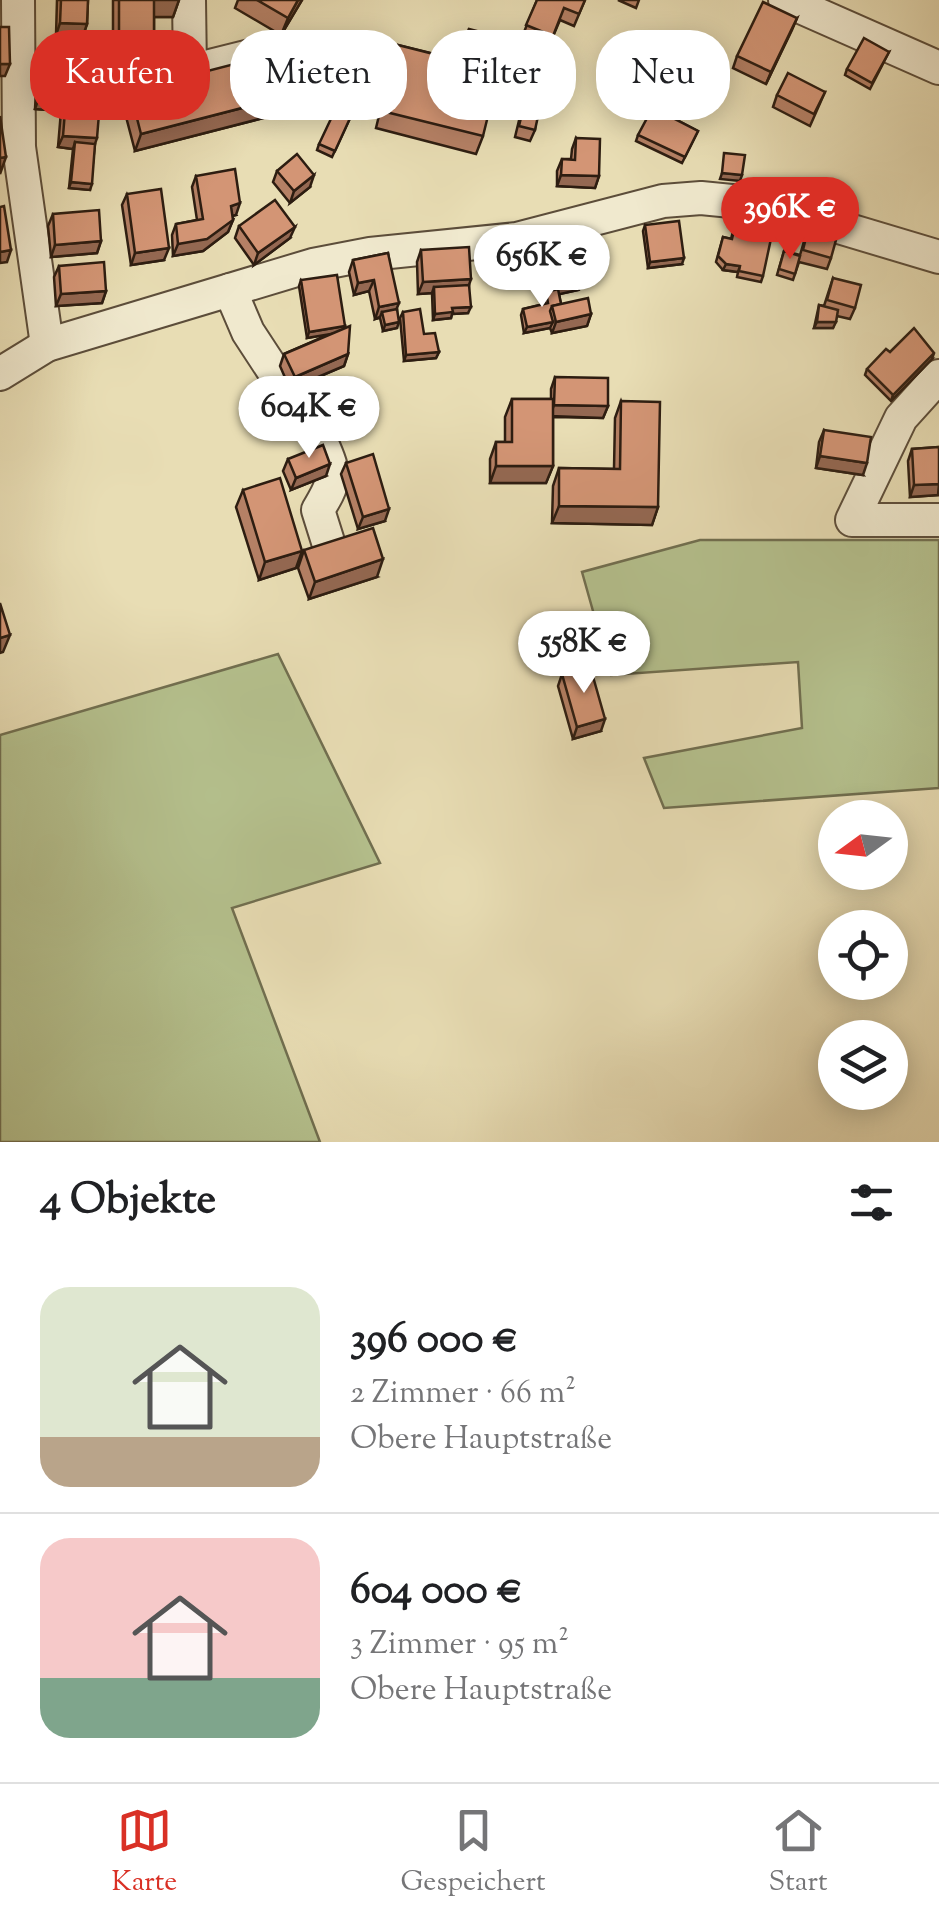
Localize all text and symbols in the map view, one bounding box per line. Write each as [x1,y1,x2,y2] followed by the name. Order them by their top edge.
[30,30,210,120] chip: Kaufen
[230,30,407,120] chip: Mieten
[427,30,576,120] chip: Filter
[596,30,730,120] chip: Neu
[709,177,871,262] pin: 396K €
[743,186,837,232] text: 396K €
[461,225,623,310] pin: 656K €
[496,234,588,280] text: 656K €
[228,376,390,461] pin: 604K €
[260,385,358,431] text: 604K €
[503,611,665,696] pin: 558K €
[540,620,628,666] text: 558K €
[818,800,908,890] north arrow
[818,800,908,1110] map controls
[818,910,908,1000] button: locate
[818,1020,908,1110] button: layers
[40,1172,216,1232] text: 4 Objekte
[844,1175,899,1230] icon: filters
[350,1311,518,1371] text: 396 000 €
[120,1327,240,1447] icon: home
[350,1371,576,1417] text: 2 Zimmer · 66 m²
[350,1417,612,1463] text: Obere Hauptstraße
[350,1562,523,1622] text: 604 000 €
[120,1578,240,1698] icon: home
[350,1622,569,1668] text: 3 Zimmer · 95 m²
[350,1668,612,1714] text: Obere Hauptstraße
[112,1803,177,1903] tab: Karte
[400,1803,546,1903] tab: Gespeichert
[769,1803,827,1903] tab: Start

